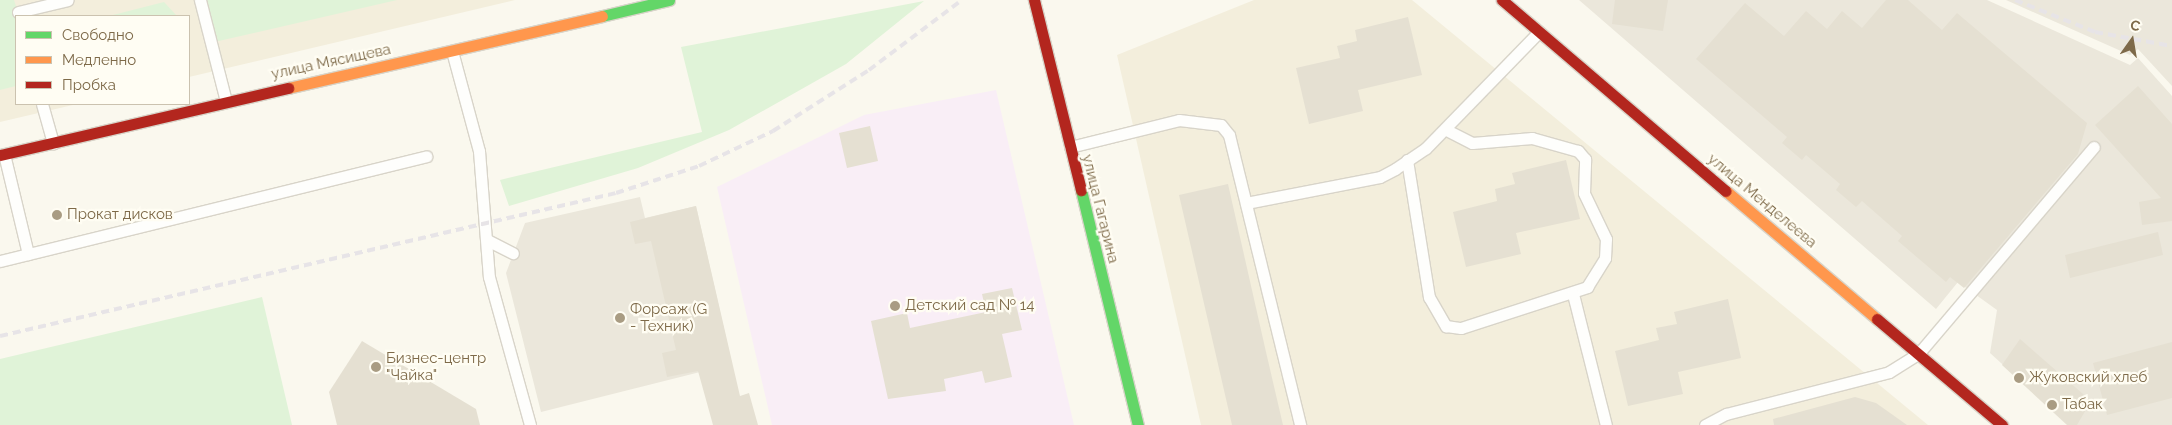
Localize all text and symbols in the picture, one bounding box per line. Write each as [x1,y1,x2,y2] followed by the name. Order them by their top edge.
[15,15,190,105] legend
[2107,15,2157,65] north arrow
[2129,17,2142,34] text: С
[62,26,134,44] text: Свободно
[270,41,392,83] street label: улица Мясищева
[62,51,136,69] text: Медленно
[62,76,116,94] text: Пробка
[1704,150,1820,252] street label: улица Менделеева
[1078,153,1122,265] street label: улица Гагарина
[67,206,173,224] place label: Прокат дисков
[51,209,63,221] marker: Прокат дисков
[905,297,1034,315] place label: Детский сад № 14
[630,300,707,335] place label: Форсаж (G - Техник)
[889,300,901,312] marker: Детский сад № 14
[614,312,626,324] marker: Форсаж (G - Техник)
[386,349,486,384] place label: Бизнес-центр "Чайка"
[370,361,382,373] marker: Бизнес-центр "Чайка"
[2029,369,2147,387] place label: Жуковский хлеб
[2013,372,2025,384] marker: Жуковский хлеб
[2062,396,2103,414] place label: Табак
[2046,399,2058,411] marker: Табак

